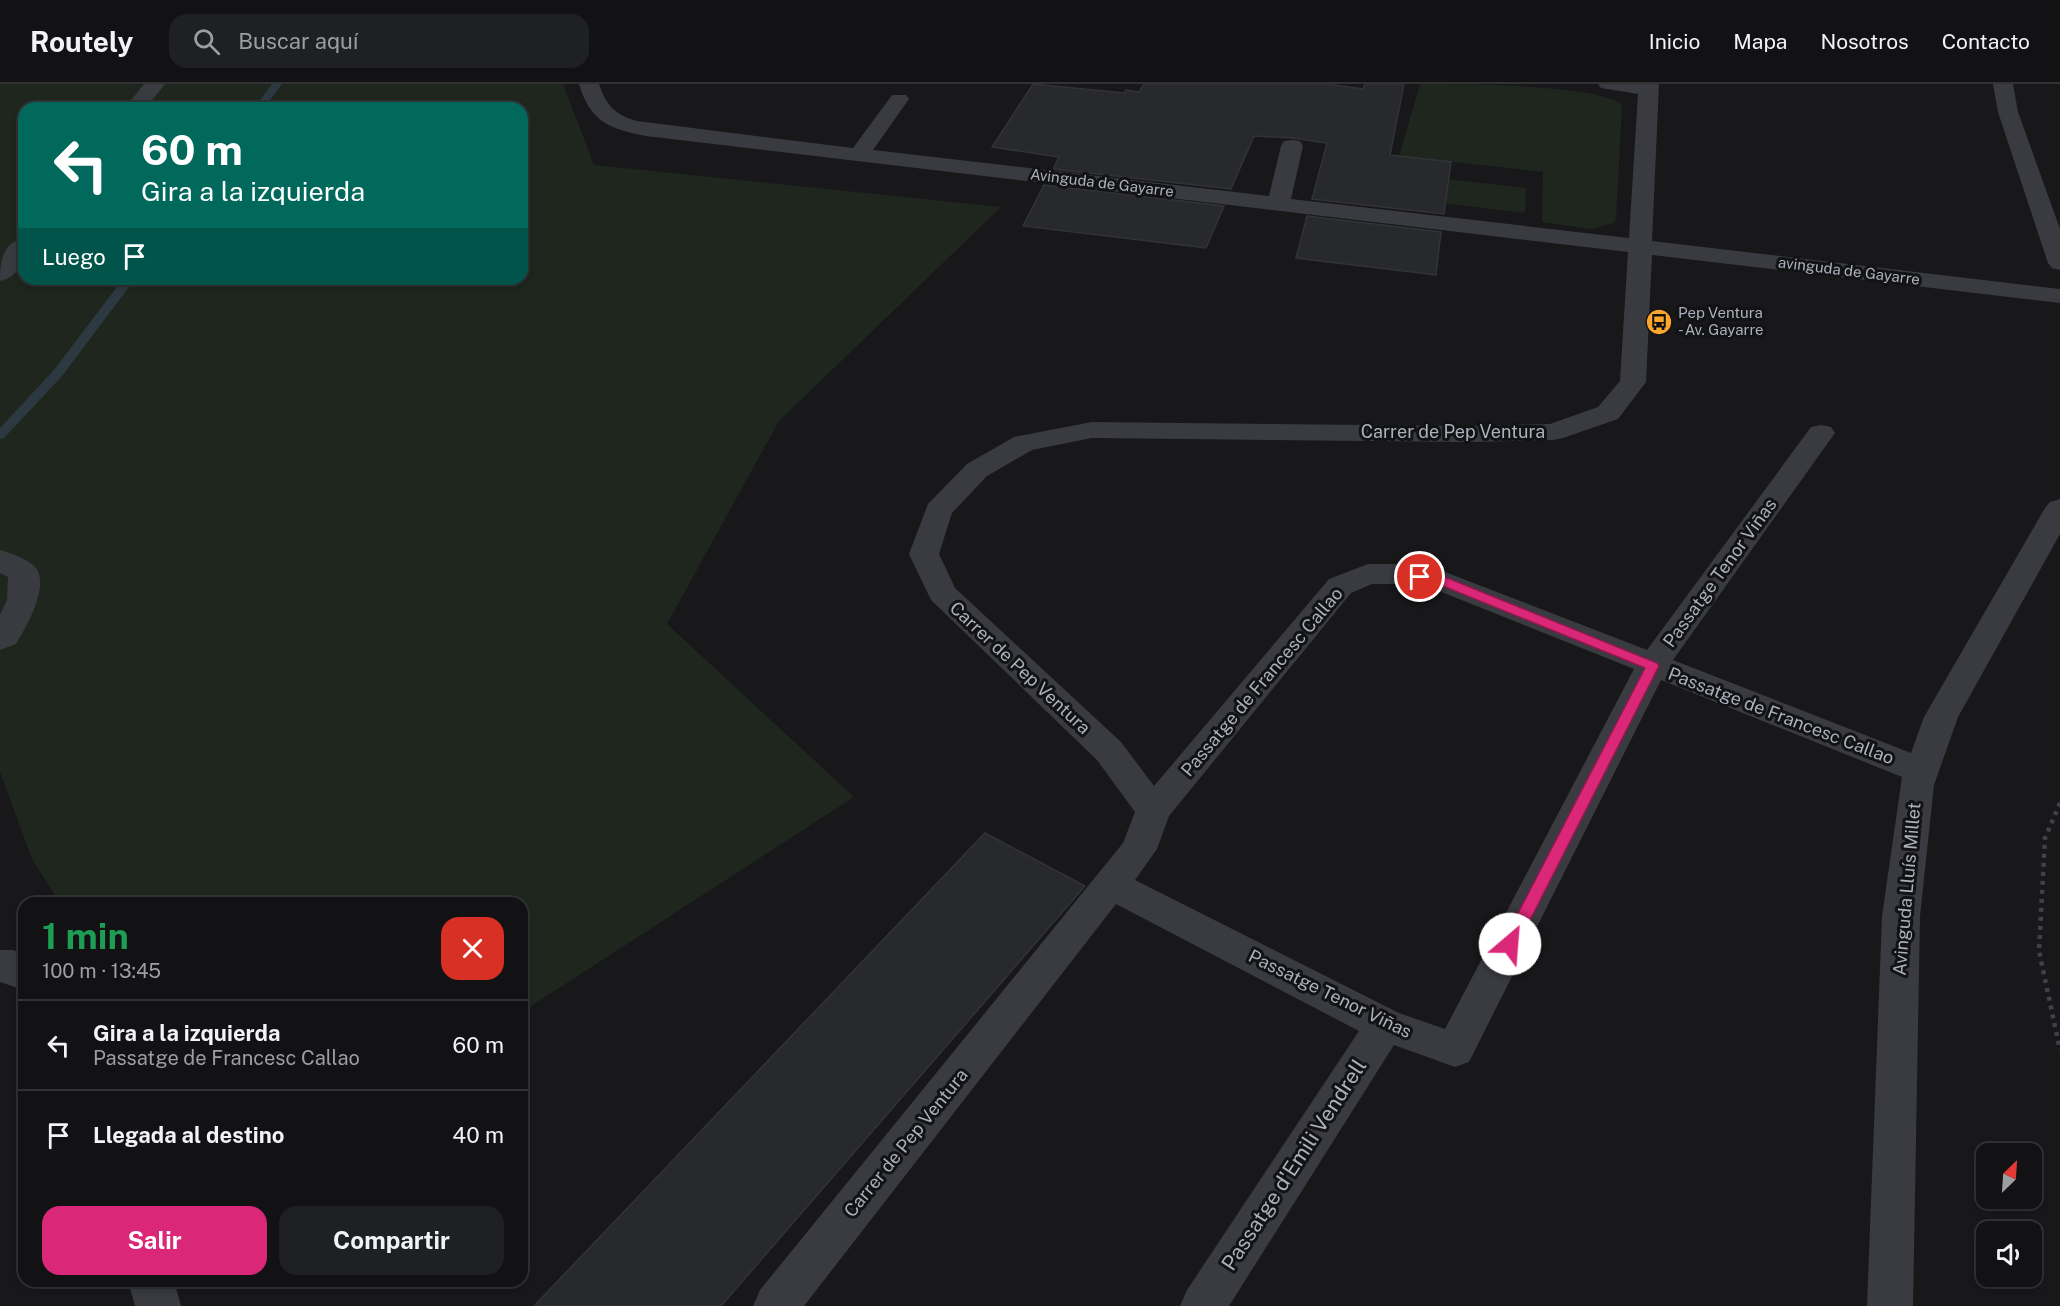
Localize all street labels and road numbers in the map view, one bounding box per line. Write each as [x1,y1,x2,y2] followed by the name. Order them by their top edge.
[1029,165,1175,200] street label: Avinguda de Gayarre
[1777,253,1921,288] street label: avinguda de Gayarre
[1361,421,1545,442] street label: Carrer de Pep Ventura
[1659,494,1781,651] street label: Passatge Tenor Viñas
[1176,583,1347,780] street label: Passatge de Francesc Callao
[946,597,1095,738] street label: Carrer de Pep Ventura
[1665,663,1897,768] street label: Passatge de Francesc Callao
[1888,802,1925,976] street label: Avinguda Lluís Millet
[1245,945,1415,1042] street label: Passatge Tenor Viñas
[1216,1054,1371,1275] street label: Passatge d'Emili Vendrell
[839,1064,972,1221] street label: Carrer de Pep Ventura

